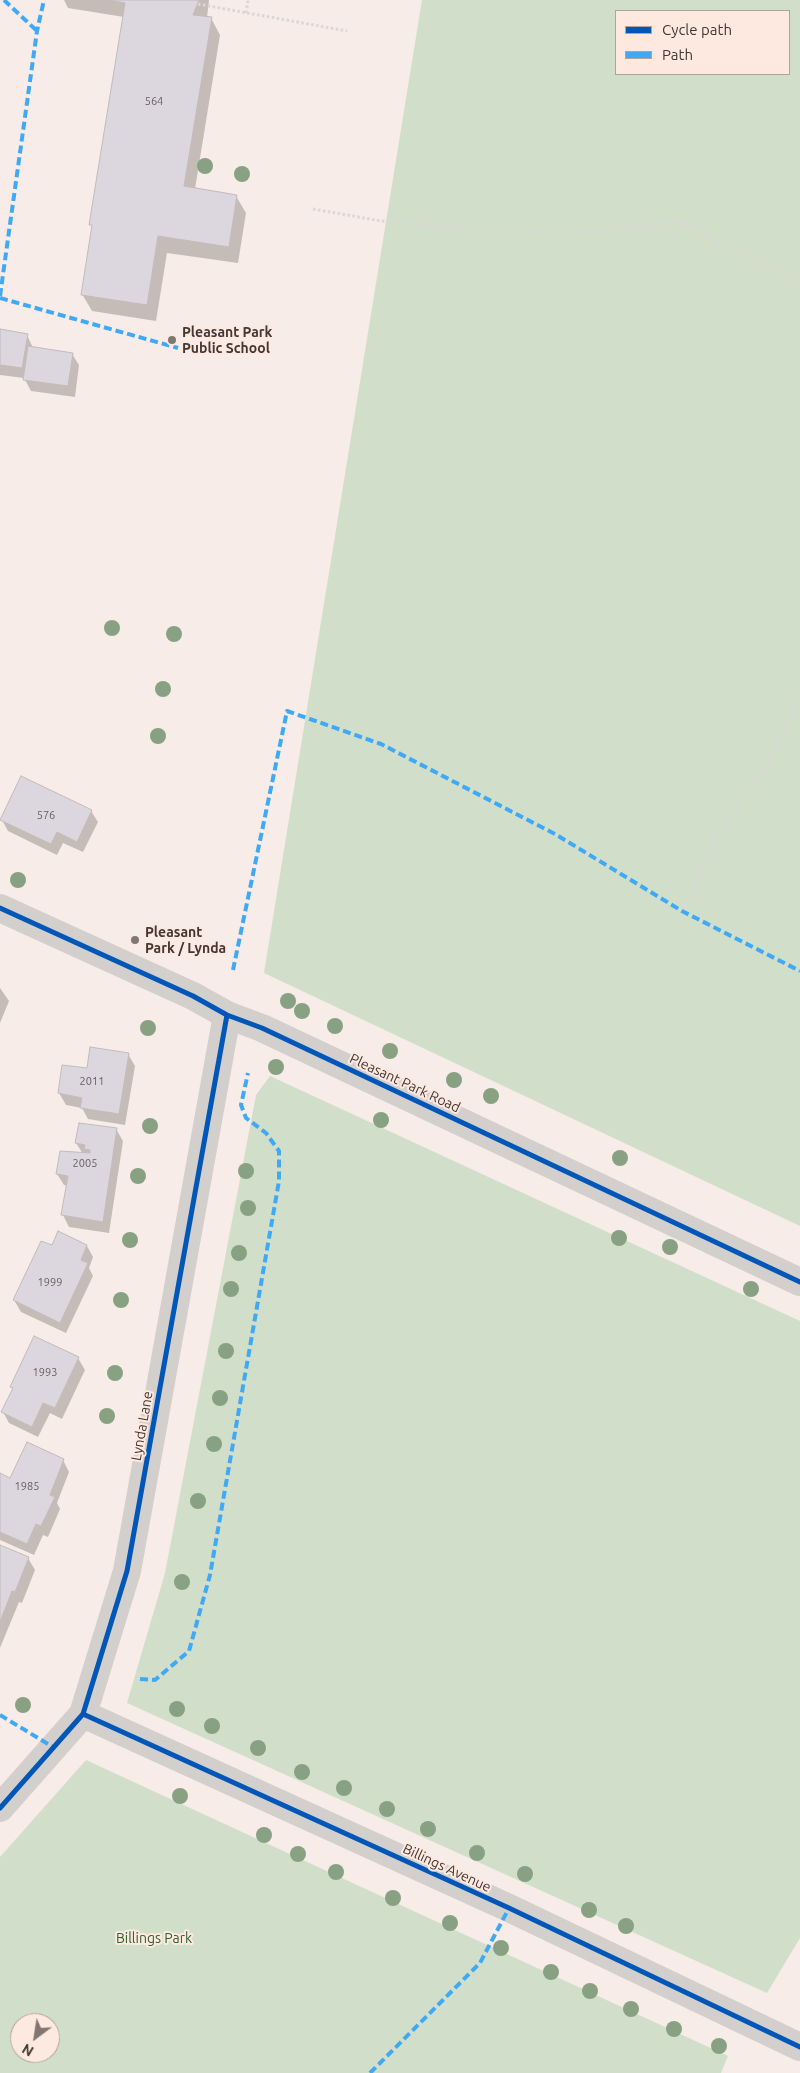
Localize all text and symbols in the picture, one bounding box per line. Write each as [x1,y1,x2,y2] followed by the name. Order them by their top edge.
[615,10,790,75] legend
[662,21,732,38] text: Cycle path
[662,46,693,63] text: Path
[145,94,163,108] house number: 564
[182,324,272,357] place label: Pleasant Park Public School
[166,334,178,346] marker: Pleasant Park Public School
[37,808,55,822] house number: 576
[145,924,226,956] place label: Pleasant Park / Lynda
[129,934,141,946] marker: Pleasant Park / Lynda
[347,1050,463,1116] street label: Pleasant Park Road
[80,1074,104,1088] house number: 2011
[73,1156,97,1170] house number: 2005
[38,1275,62,1289] house number: 1999
[33,1365,57,1379] house number: 1993
[128,1390,156,1462] street label: Lynda Lane
[15,1479,39,1493] house number: 1985
[400,1840,494,1896] street label: Billings Avenue
[116,1930,192,1946] park label: Billings Park
[10,2013,60,2063] north arrow
[19,2040,36,2060] text: N

